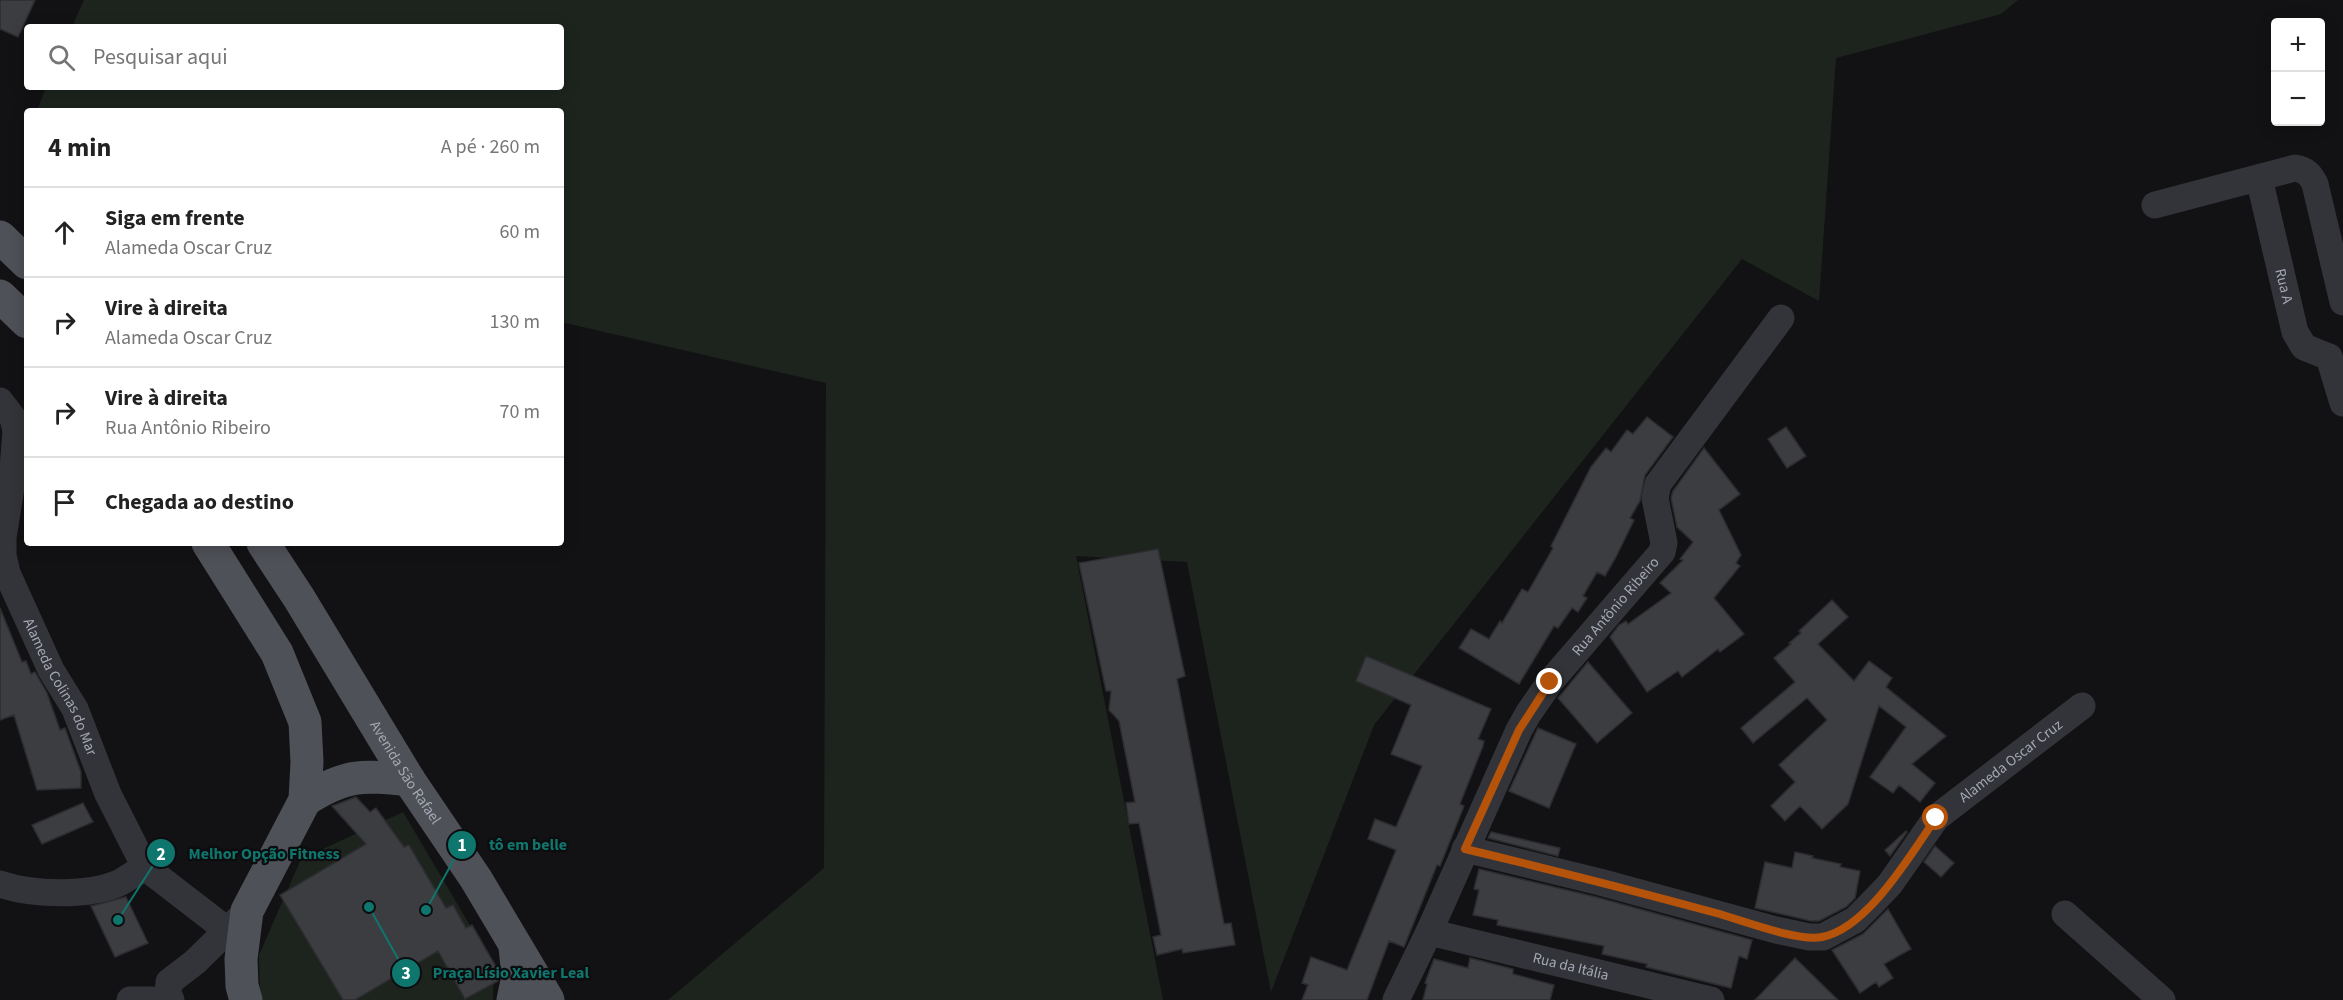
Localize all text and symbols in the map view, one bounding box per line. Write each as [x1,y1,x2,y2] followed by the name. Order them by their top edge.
[2271,18,2325,126] map controls
[2271,18,2325,72] button: +
[24,24,564,90] search box
[45,41,78,74] icon: search
[93,41,228,73] text: Pesquisar aqui
[2271,72,2325,126] button: −
[48,129,111,166] text: 4 min
[441,133,540,161] text: A pé · 260 m
[105,202,245,234] text: Siga em frente
[48,216,81,249] icon: ahead
[500,218,540,246] text: 60 m
[105,234,272,262] text: Alameda Oscar Cruz
[2270,267,2298,307] street label: Rua A
[105,292,228,324] text: Vire à direita
[48,306,81,339] icon: right
[490,308,540,336] text: 130 m
[105,324,272,352] text: Alameda Oscar Cruz
[105,382,228,414] text: Vire à direita
[48,396,81,429] icon: right
[500,398,540,426] text: 70 m
[105,414,271,442] text: Rua Antônio Ribeiro
[48,486,81,519] icon: arrive
[105,486,294,518] text: Chegada ao destino
[1567,552,1664,661] street label: Rua Antônio Ribeiro
[18,615,102,759] street label: Alameda Colinas do Mar
[1536,668,1562,694] route end
[1955,715,2067,808] street label: Alameda Oscar Cruz
[364,717,446,829] street label: Avenida São Rafael
[1922,804,1948,830] route start
[447,828,579,862] callout: tô em belle
[457,833,467,858] text: 1
[489,834,567,856] text: tô em belle
[146,836,352,870] callout: Melhor Opção Fitness
[156,842,166,867] text: 2
[188,843,340,865] text: Melhor Opção Fitness
[1531,947,1611,986] street label: Rua da Itália
[391,956,601,990] callout: Praça Lísio Xavier Leal
[401,961,411,986] text: 3
[433,962,590,984] text: Praça Lísio Xavier Leal

